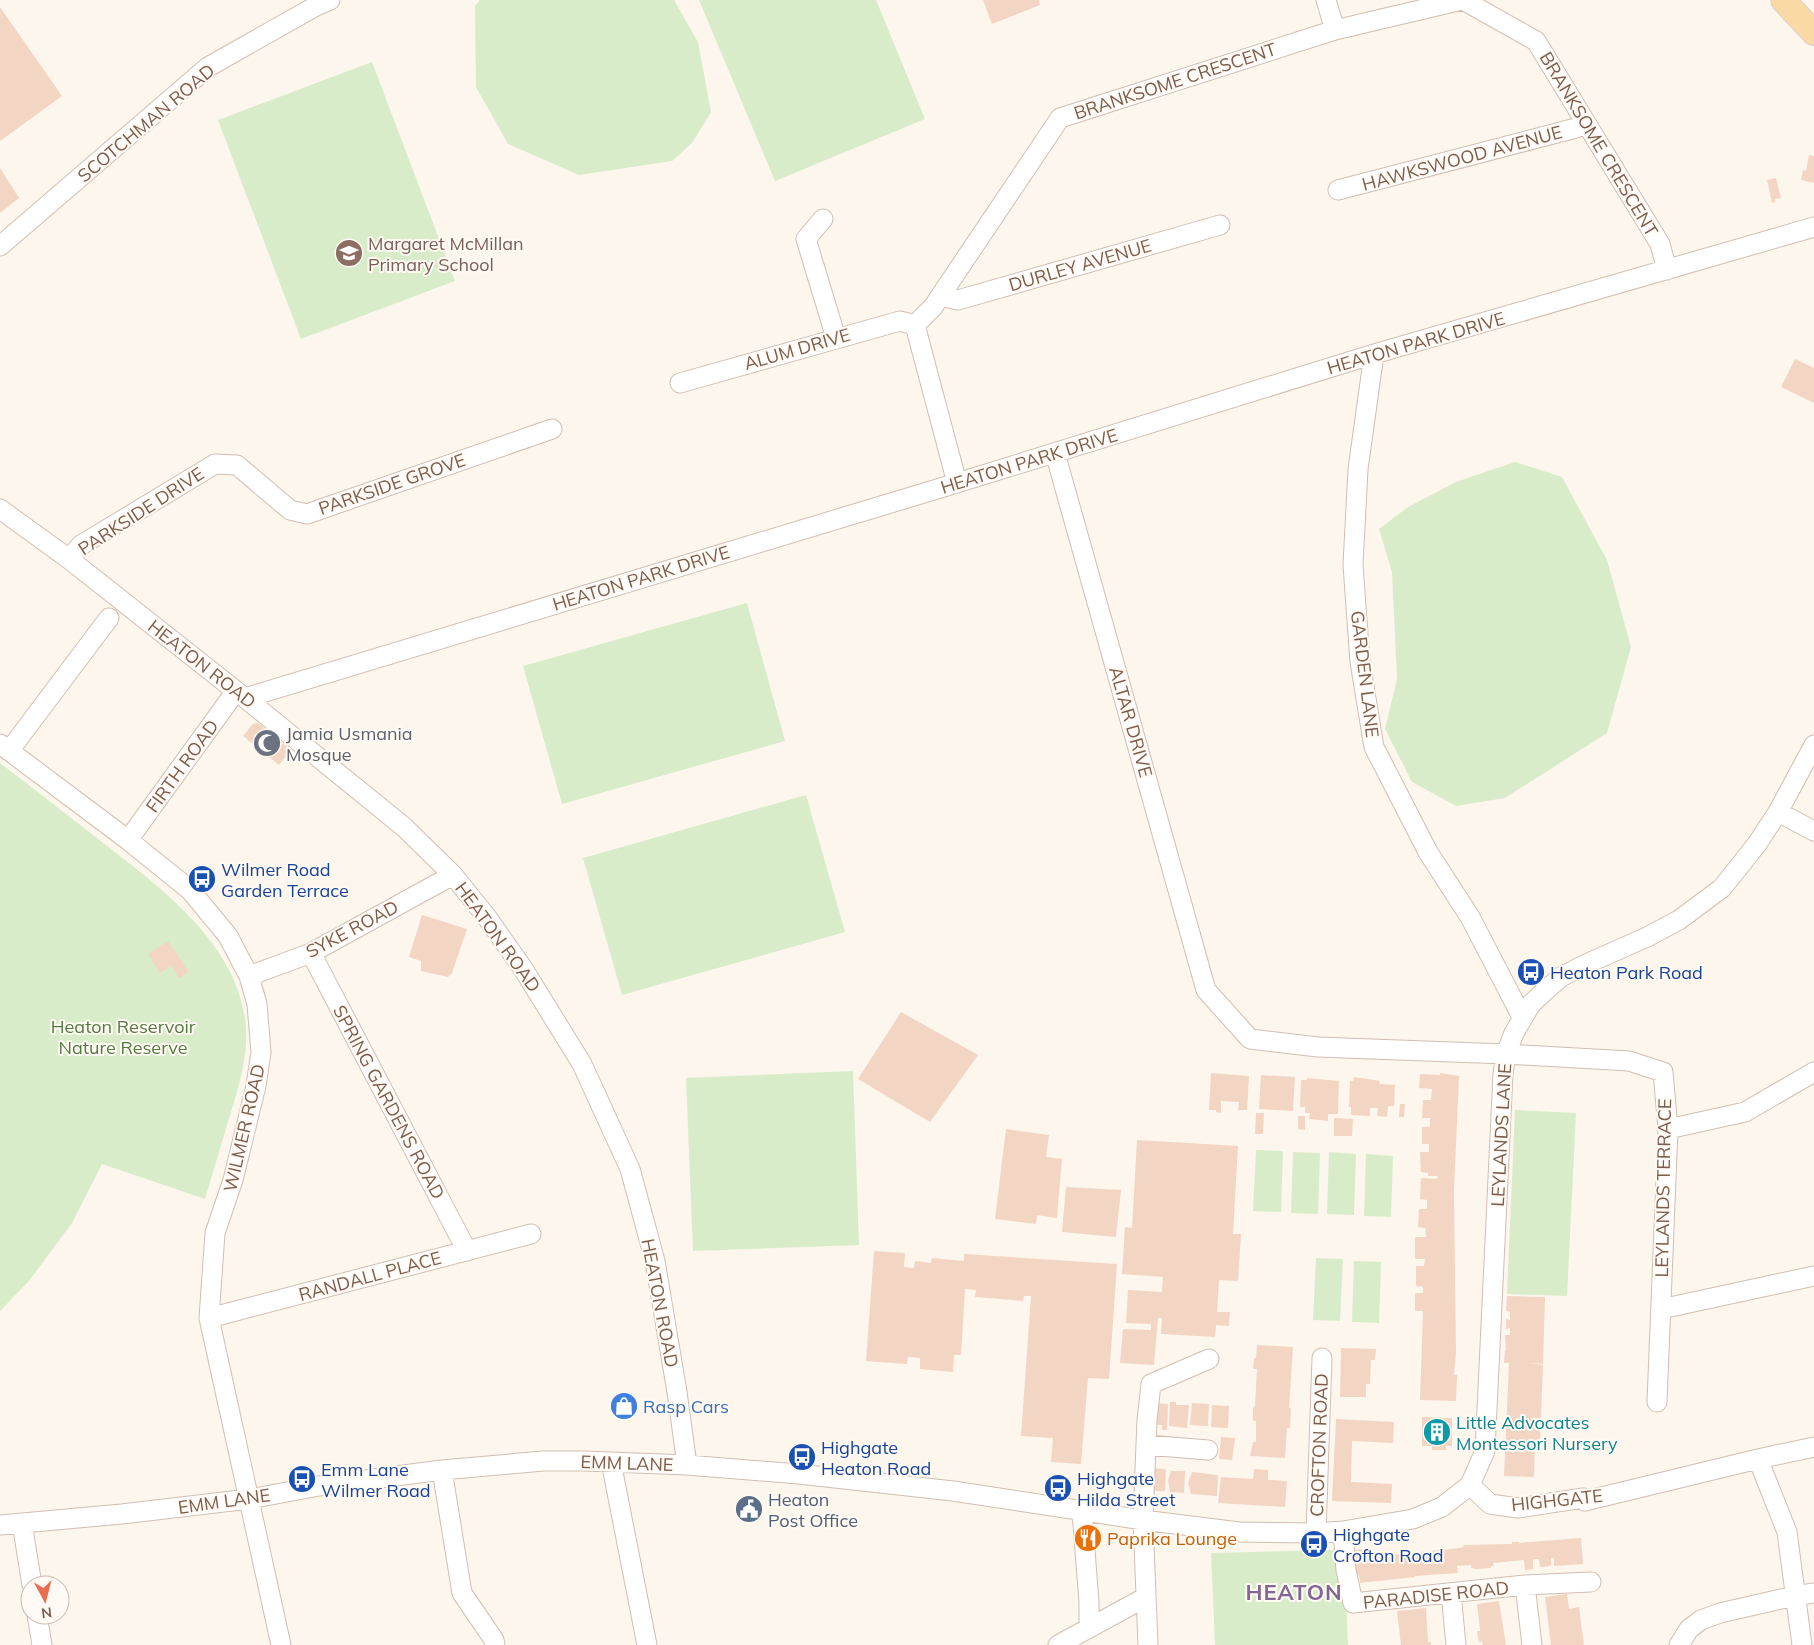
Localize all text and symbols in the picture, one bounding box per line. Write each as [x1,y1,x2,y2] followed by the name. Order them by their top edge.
[1071,37,1279,125] street label: BRANKSOME CRESCENT
[1535,47,1663,241] street label: BRANKSOME CRESCENT
[73,59,219,187] street label: SCOTCHMAN ROAD
[1359,120,1565,196] street label: HAWKSWOOD AVENUE
[368,232,524,276] place label: Margaret McMillan Primary School
[1006,234,1154,296] street label: DURLEY AVENUE
[334,238,364,268] school or university icon: Margaret McMillan Primary School
[1324,307,1508,379] street label: HEATON PARK DRIVE
[741,323,853,375] street label: ALUM DRIVE
[938,423,1120,499] street label: HEATON PARK DRIVE
[315,448,469,520] street label: PARKSIDE GROVE
[74,462,208,560] street label: PARKSIDE DRIVE
[550,540,732,616] street label: HEATON PARK DRIVE
[1346,609,1384,739] street label: GARDEN LANE
[143,615,261,713] street label: HEATON ROAD
[1104,664,1158,780] street label: ALTAR DRIVE
[141,715,223,817] street label: FIRTH ROAD
[286,722,413,766] place label: Jamia Usmania Mosque
[252,728,282,758] mosque icon: Jamia Usmania Mosque
[221,858,349,902] place label: Wilmer Road Garden Terrace
[187,864,217,894] bus stop icon: Wilmer Road Garden Terrace
[450,877,546,997] street label: HEATON ROAD
[302,895,402,963] street label: SYKE ROAD
[1516,957,1546,987] bus stop icon: Heaton Park Road
[1550,961,1703,984] place label: Heaton Park Road
[328,1001,450,1203] street label: SPRING GARDENS ROAD
[51,1015,196,1059] park label: Heaton Reservoir Nature Reserve
[218,1062,270,1194] street label: WILMER ROAD
[1486,1063,1516,1207] street label: LEYLANDS LANE
[1650,1098,1676,1278] street label: LEYLANDS TERRACE
[636,1237,684,1369] street label: HEATON ROAD
[296,1246,444,1306] street label: RANDALL PLACE
[1305,1373,1333,1517] street label: CROFTON ROAD
[609,1391,639,1421] shop icon: Rasp Cars
[643,1395,729,1418] place label: Rasp Cars
[1456,1411,1618,1455] place label: Little Advocates Montessori Nursery
[1422,1417,1452,1447] building icon: Little Advocates Montessori Nursery
[821,1436,931,1480] place label: Highgate Heaton Road
[787,1442,817,1472] bus stop icon: Highgate Heaton Road
[580,1450,674,1476] street label: EMM LANE
[321,1458,431,1502] place label: Emm Lane Wilmer Road
[287,1464,317,1494] bus stop icon: Emm Lane Wilmer Road
[1077,1467,1175,1511] place label: Highgate Hilda Street
[1043,1473,1073,1503] bus stop icon: Highgate Hilda Street
[176,1483,272,1519] street label: EMM LANE
[1510,1484,1604,1516] street label: HIGHGATE
[768,1488,858,1532] place label: Heaton Post Office
[734,1494,764,1524] public building icon: Heaton Post Office
[1073,1523,1103,1553] restaurant icon: Paprika Lounge
[1333,1523,1443,1567] place label: Highgate Crofton Road
[1107,1527,1237,1550] place label: Paprika Lounge
[1299,1529,1329,1559] bus stop icon: Highgate Crofton Road
[20,1575,70,1625] north arrow
[1362,1576,1510,1614] street label: PARADISE ROAD
[1245,1578,1343,1606] district label: HEATON
[40,1603,53,1622] text: N

